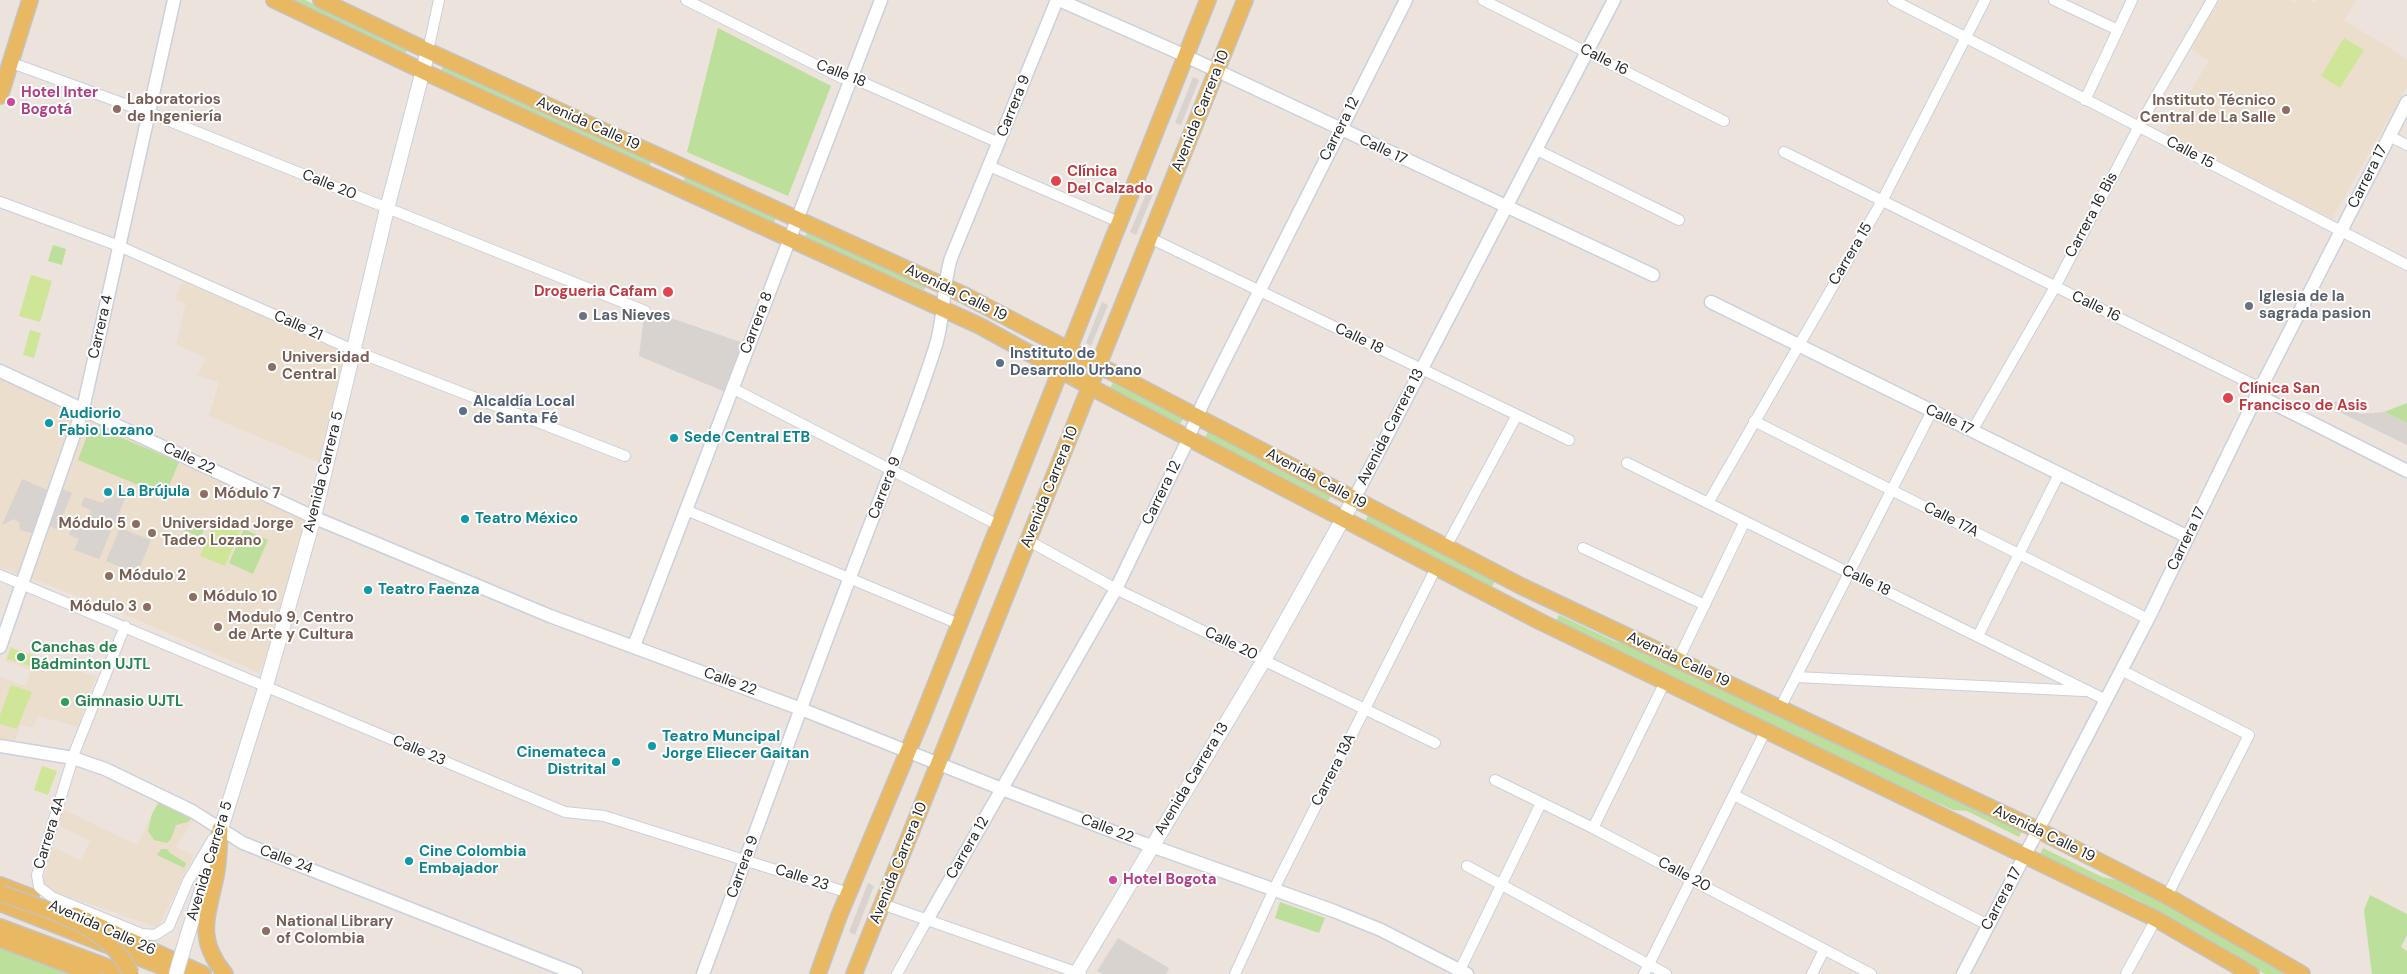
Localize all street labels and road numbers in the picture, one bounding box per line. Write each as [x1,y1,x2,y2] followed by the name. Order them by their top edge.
[1577,40,1631,80] street label: Calle 16
[1168,47,1234,175] street label: Avenida Carrera 10
[814,56,868,92] street label: Calle 18
[993,72,1035,140] street label: Carrera 9
[534,93,642,155] street label: Avenida Calle 19
[1316,94,1364,164] street label: Carrera 12
[1356,131,1410,169] street label: Calle 17
[2163,133,2217,173] street label: Calle 15
[2344,142,2392,212] street label: Carrera 17
[299,166,359,204] street label: Calle 20
[2062,169,2122,261] street label: Carrera 16 Bis
[1825,219,1877,289] street label: Carrera 15
[902,261,1010,325] street label: Avenida Calle 19
[2069,287,2123,327] street label: Calle 16
[737,289,777,357] street label: Carrera 8
[85,293,117,361] street label: Carrera 4
[271,307,325,345] street label: Calle 21
[1332,320,1386,358] street label: Calle 18
[1354,366,1428,488] street label: Avenida Carrera 13
[1922,401,1976,439] street label: Calle 17
[300,410,348,534] street label: Avenida Carrera 5
[1017,423,1083,551] street label: Avenida Carrera 10
[160,439,218,479] street label: Calle 22
[1263,445,1369,513] street label: Avenida Calle 19
[865,454,905,522] street label: Carrera 9
[1139,458,1185,528] street label: Carrera 12
[1920,498,1982,542] street label: Calle 17A
[2164,504,2210,574] street label: Carrera 17
[1839,562,1893,600] street label: Calle 18
[1201,623,1261,665] street label: Calle 20
[1624,628,1732,692] street label: Avenida Calle 19
[701,664,759,700] street label: Calle 22
[1151,719,1233,839] street label: Avenida Carrera 13
[1308,731,1360,809] street label: Carrera 13A
[390,732,448,770] street label: Calle 23
[30,795,70,871] street label: Carrera 4A
[183,799,237,923] street label: Avenida Carrera 5
[866,799,932,927] street label: Avenida Carrera 10
[1990,802,2098,866] street label: Avenida Calle 19
[1078,811,1136,847] street label: Calle 22
[943,814,993,882] street label: Carrera 12
[723,833,763,901] street label: Carrera 9
[257,842,315,878] street label: Calle 24
[1655,854,1713,896] street label: Calle 20
[773,861,831,895] street label: Calle 23
[1978,864,2026,934] street label: Carrera 17
[46,896,158,960] street label: Avenida Calle 26

